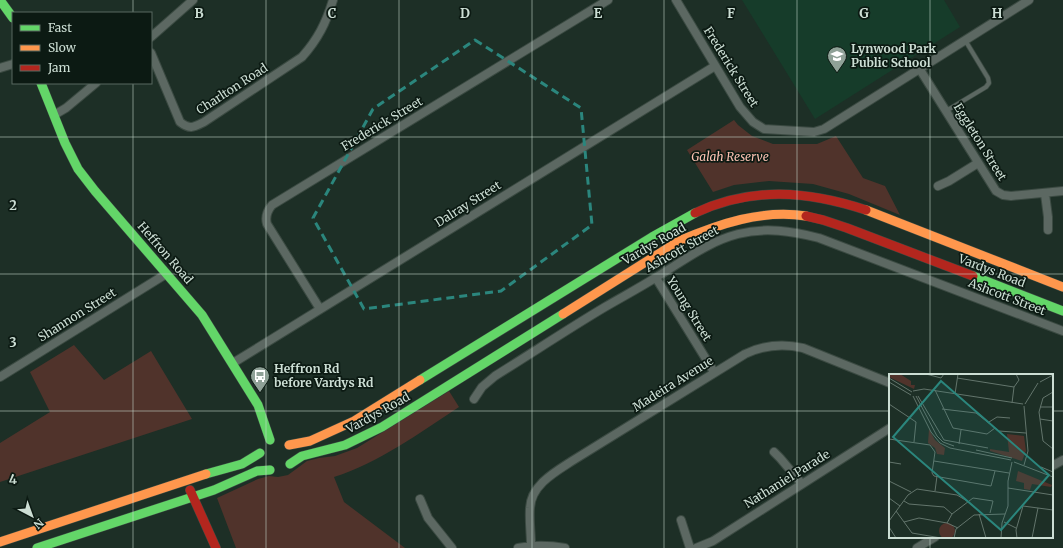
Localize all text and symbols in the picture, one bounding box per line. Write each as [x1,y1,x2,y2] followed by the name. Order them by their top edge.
[194,5,204,22] text: B
[328,5,337,22] text: C
[460,5,470,22] text: D
[594,5,603,22] text: E
[727,5,735,22] text: F
[859,5,869,22] text: G
[992,5,1003,22] text: H
[12,12,152,84] legend
[48,20,72,35] text: Fast
[701,24,762,110] street label: Frederick Street
[48,40,77,55] text: Slow
[851,41,936,70] place label: Lynwood Park Public School
[826,45,848,73] school or university icon: Lynwood Park Public School
[47,60,71,75] text: Jam
[193,60,270,117] street label: Charlton Road
[338,93,425,154] street label: Frederick Street
[951,100,1010,184] street label: Eggleton Street
[691,149,769,164] park label: Galah Reserve
[432,177,504,230] street label: Dalray Street
[9,197,17,214] text: 2
[134,219,196,287] street label: Heffron Road
[618,219,688,268] street label: Vardys Road
[642,222,721,275] street label: Ashcott Street
[956,250,1028,290] street label: Vardys Road
[663,273,715,344] street label: Young Street
[965,275,1048,318] street label: Ashcott Street
[35,284,119,345] street label: Shannon Street
[9,334,17,351] text: 3
[630,353,716,414] street label: Madeira Avenue
[274,361,374,390] place label: Heffron Rd before Vardys Rd
[249,365,271,393] bus stop icon: Heffron Rd before Vardys Rd
[889,374,1053,538] inset map
[342,389,412,437] street label: Vardys Road
[741,446,832,511] street label: Nathaniel Parade
[9,471,18,488] text: 4
[12,496,52,536] north arrow
[30,515,46,532] text: N

